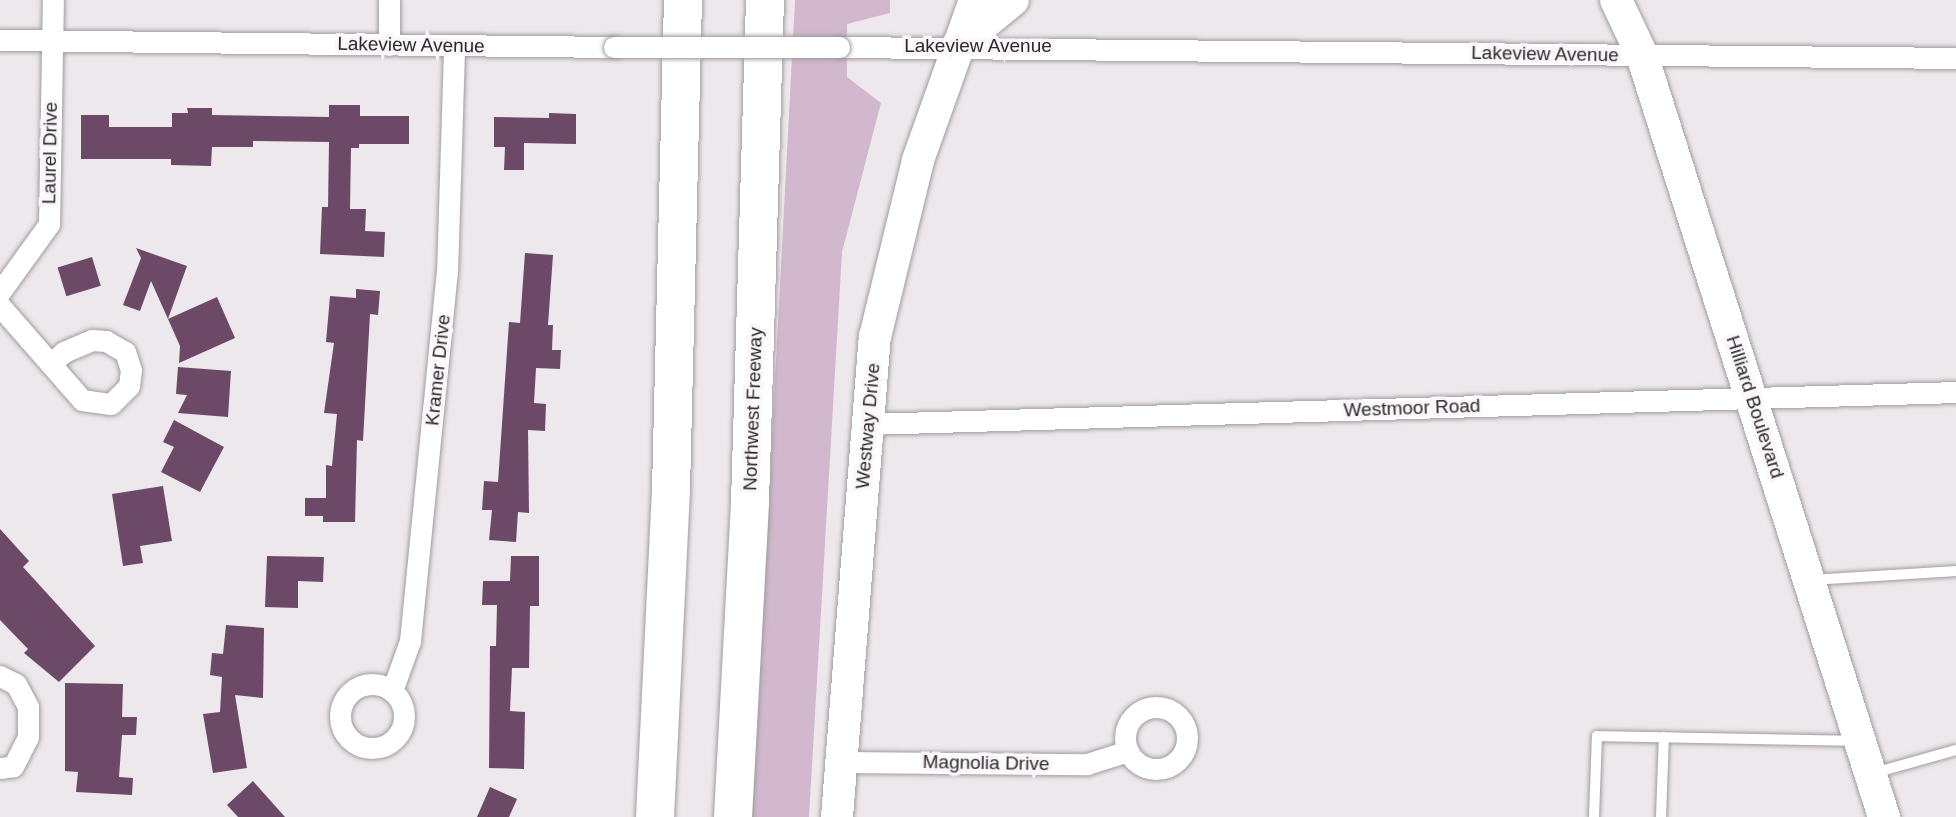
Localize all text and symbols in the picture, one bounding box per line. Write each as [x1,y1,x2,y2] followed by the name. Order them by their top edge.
[337,32,485,58] street label: Lakeview Avenue
[904,35,1052,57] street label: Lakeview Avenue
[1471,41,1619,67] street label: Lakeview Avenue
[38,102,62,204] street label: Laurel Drive
[421,313,455,427] street label: Kramer Drive
[739,327,767,491] street label: Northwest Freeway
[1721,333,1789,481] street label: Hilliard Boulevard
[851,362,885,490] street label: Westway Drive
[1343,394,1481,422] street label: Westmoor Road
[922,750,1050,776] street label: Magnolia Drive

